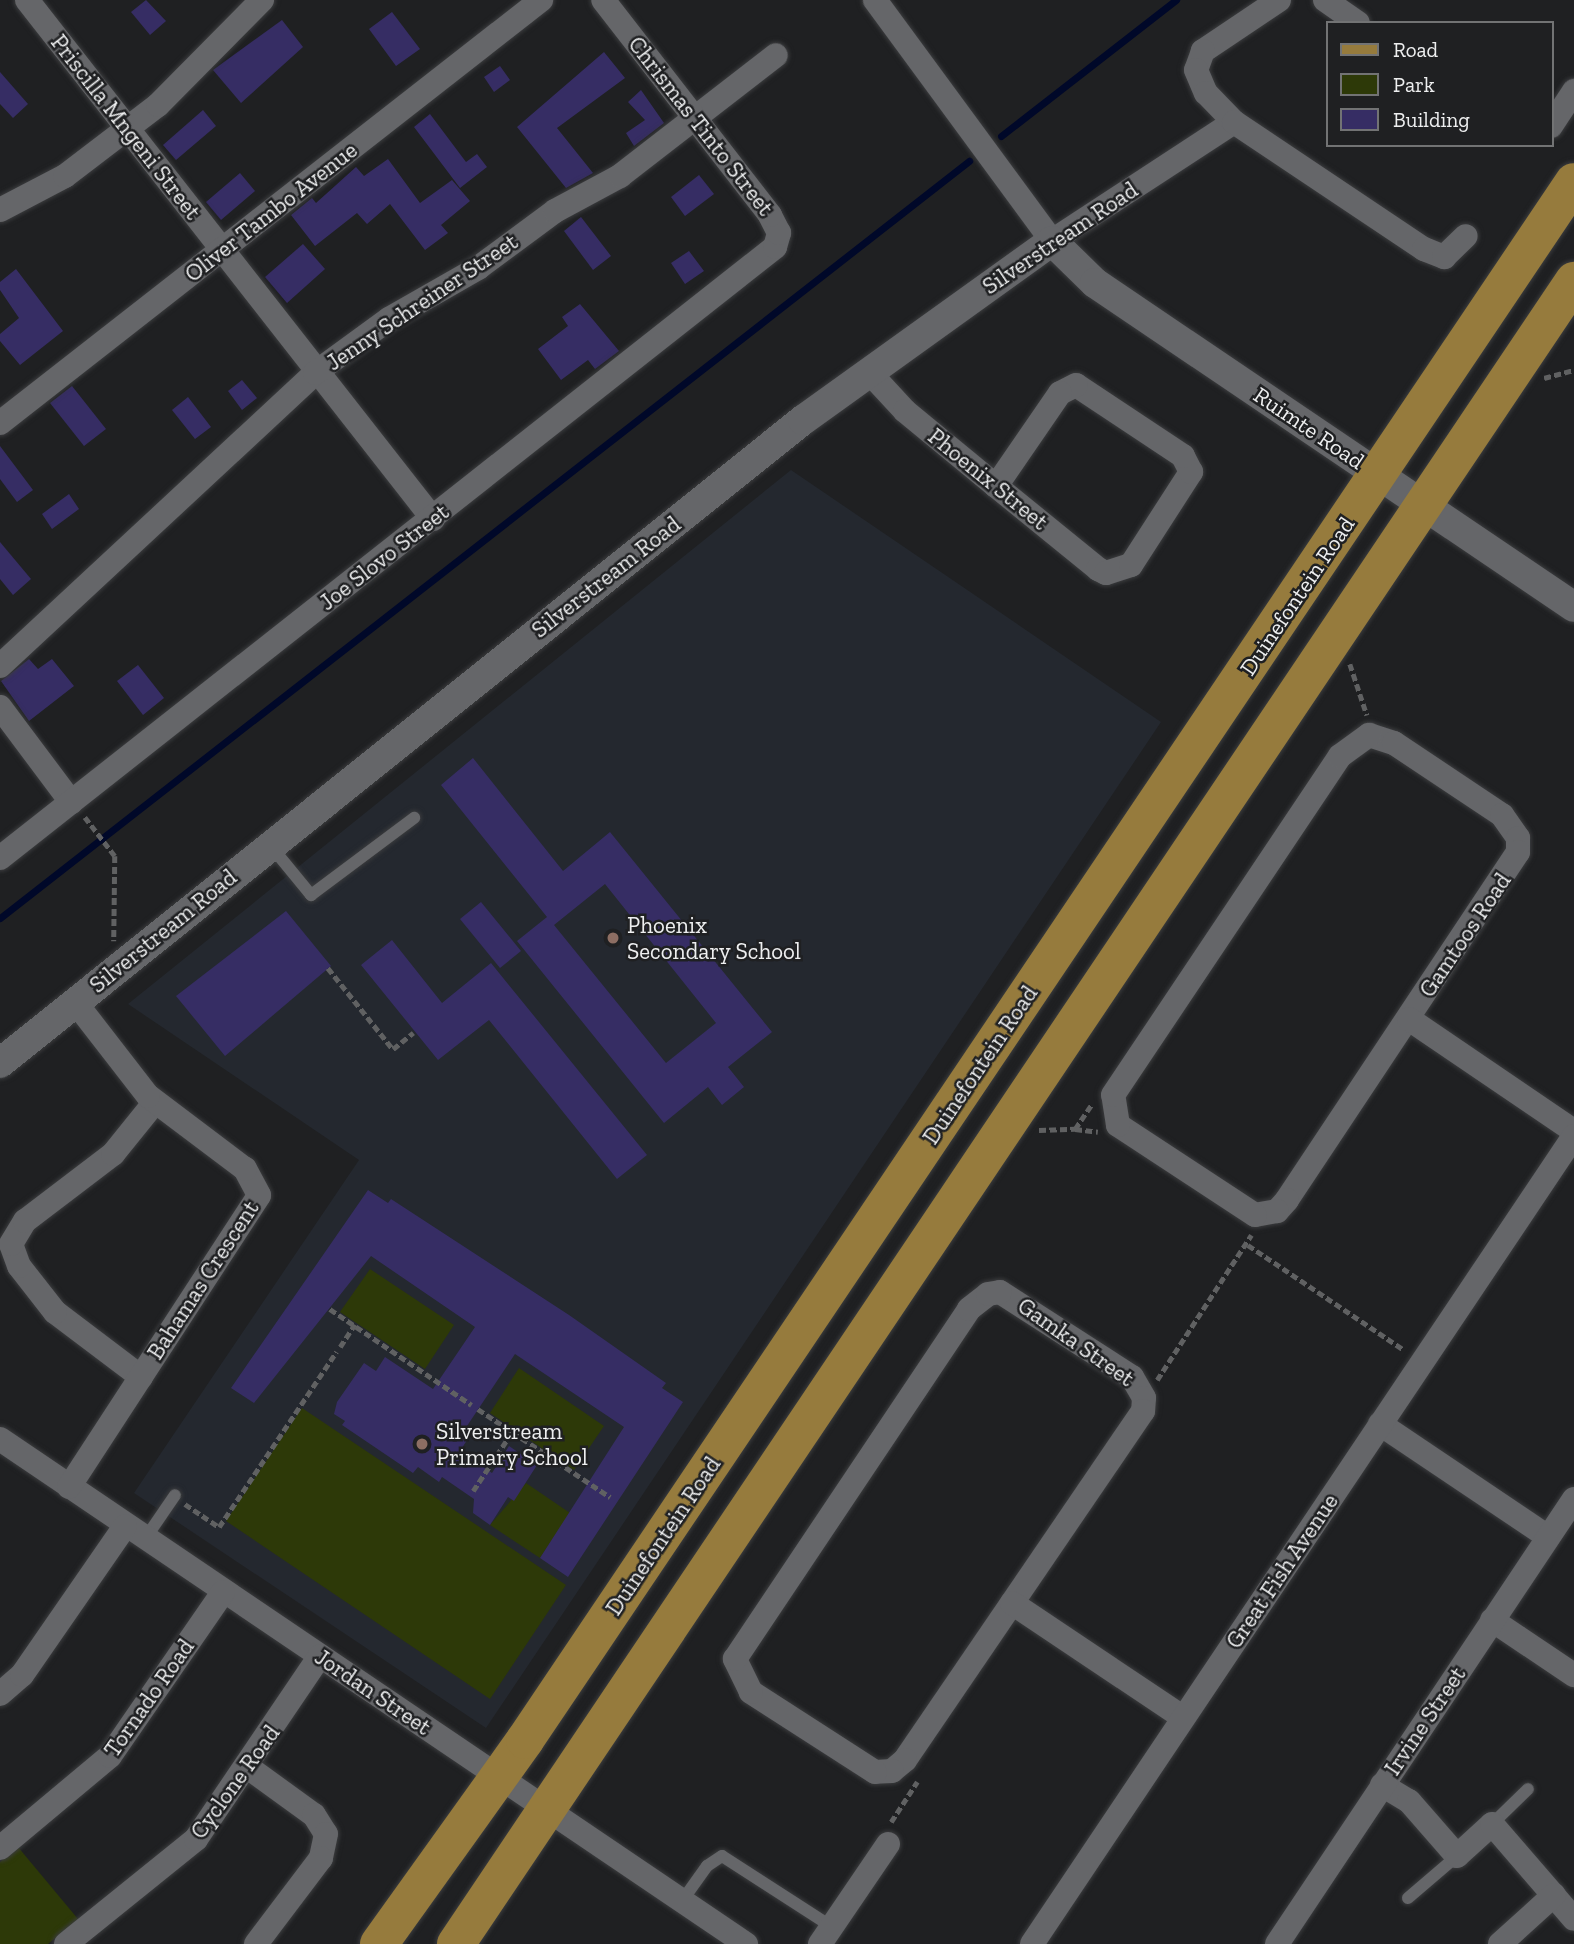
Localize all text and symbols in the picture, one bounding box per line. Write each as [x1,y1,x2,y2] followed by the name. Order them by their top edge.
[1326,21,1553,147] legend
[45,29,207,225] street label: Priscilla Mngeni Street
[622,31,780,221] street label: Chrismas Tinto Street
[1393,37,1438,62] text: Road
[1393,72,1435,97] text: Park
[1393,107,1470,132] text: Building
[179,136,363,288] street label: Oliver Tambo Avenue
[977,176,1143,300] street label: Silverstream Road
[321,227,523,377] street label: Jenny Schreiner Street
[1248,381,1370,475] street label: Ruimte Road
[923,422,1053,536] street label: Phoenix Street
[314,498,454,616] street label: Joe Slovo Street
[526,510,686,644] street label: Silverstream Road
[1234,511,1360,681] street label: Duinefontein Road
[84,863,242,999] street label: Silverstream Road
[1413,868,1517,1002] street label: Gamtoos Road
[627,911,802,965] place label: Phoenix Secondary School
[605,930,621,946] marker: Phoenix Secondary School
[917,980,1043,1150] street label: Duinefontein Road
[141,1195,265,1365] street label: Bahamas Crescent
[1012,1292,1140,1392] street label: Gamka Street
[436,1417,588,1471] place label: Silverstream Primary School
[414,1436,430,1452] marker: Silverstream Primary School
[600,1451,726,1621] street label: Duinefontein Road
[1220,1488,1344,1654] street label: Great Fish Avenue
[98,1634,200,1762] street label: Tornado Road
[310,1643,436,1741] street label: Jordan Street
[1379,1661,1471,1781] street label: Irvine Street
[185,1720,285,1844] street label: Cyclone Road

